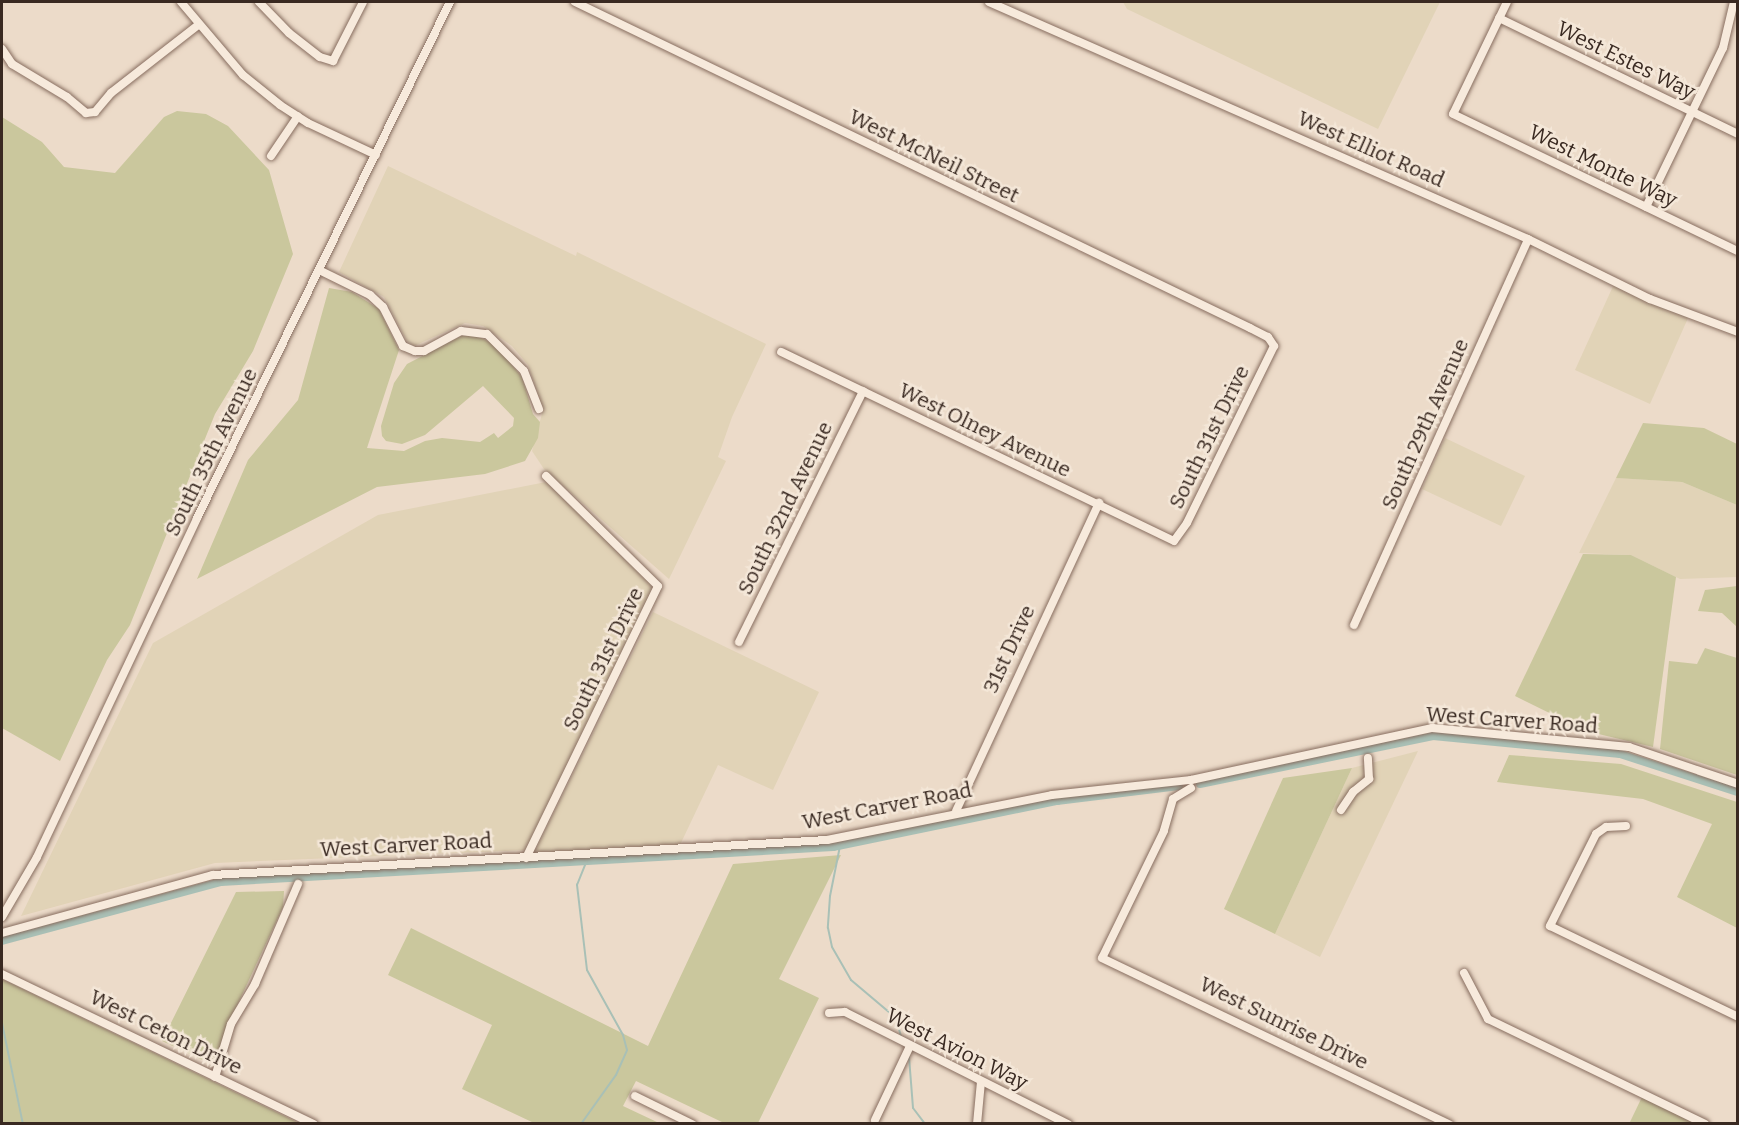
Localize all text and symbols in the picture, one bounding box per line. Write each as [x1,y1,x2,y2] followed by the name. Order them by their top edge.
[1553,16,1699,104] street label: West Estes Way
[845,104,1023,208] street label: West McNeil Street
[1294,105,1448,193] street label: West Elliot Road
[1525,119,1681,213] street label: West Monte Way
[1376,335,1474,513] street label: South 29th Avenue
[1163,361,1255,513] street label: South 31st Drive
[159,364,263,540] street label: South 35th Avenue
[895,377,1075,483] street label: West Olney Avenue
[732,417,838,599] street label: South 32nd Avenue
[557,583,649,735] street label: South 31st Drive
[978,601,1040,697] street label: 31st Drive
[1425,701,1599,739] street label: West Carver Road
[800,777,974,835] street label: West Carver Road
[319,828,493,862] street label: West Carver Road
[1196,971,1372,1075] street label: West Sunrise Drive
[86,984,246,1080] street label: West Ceton Drive
[882,1002,1032,1096] street label: West Avion Way

